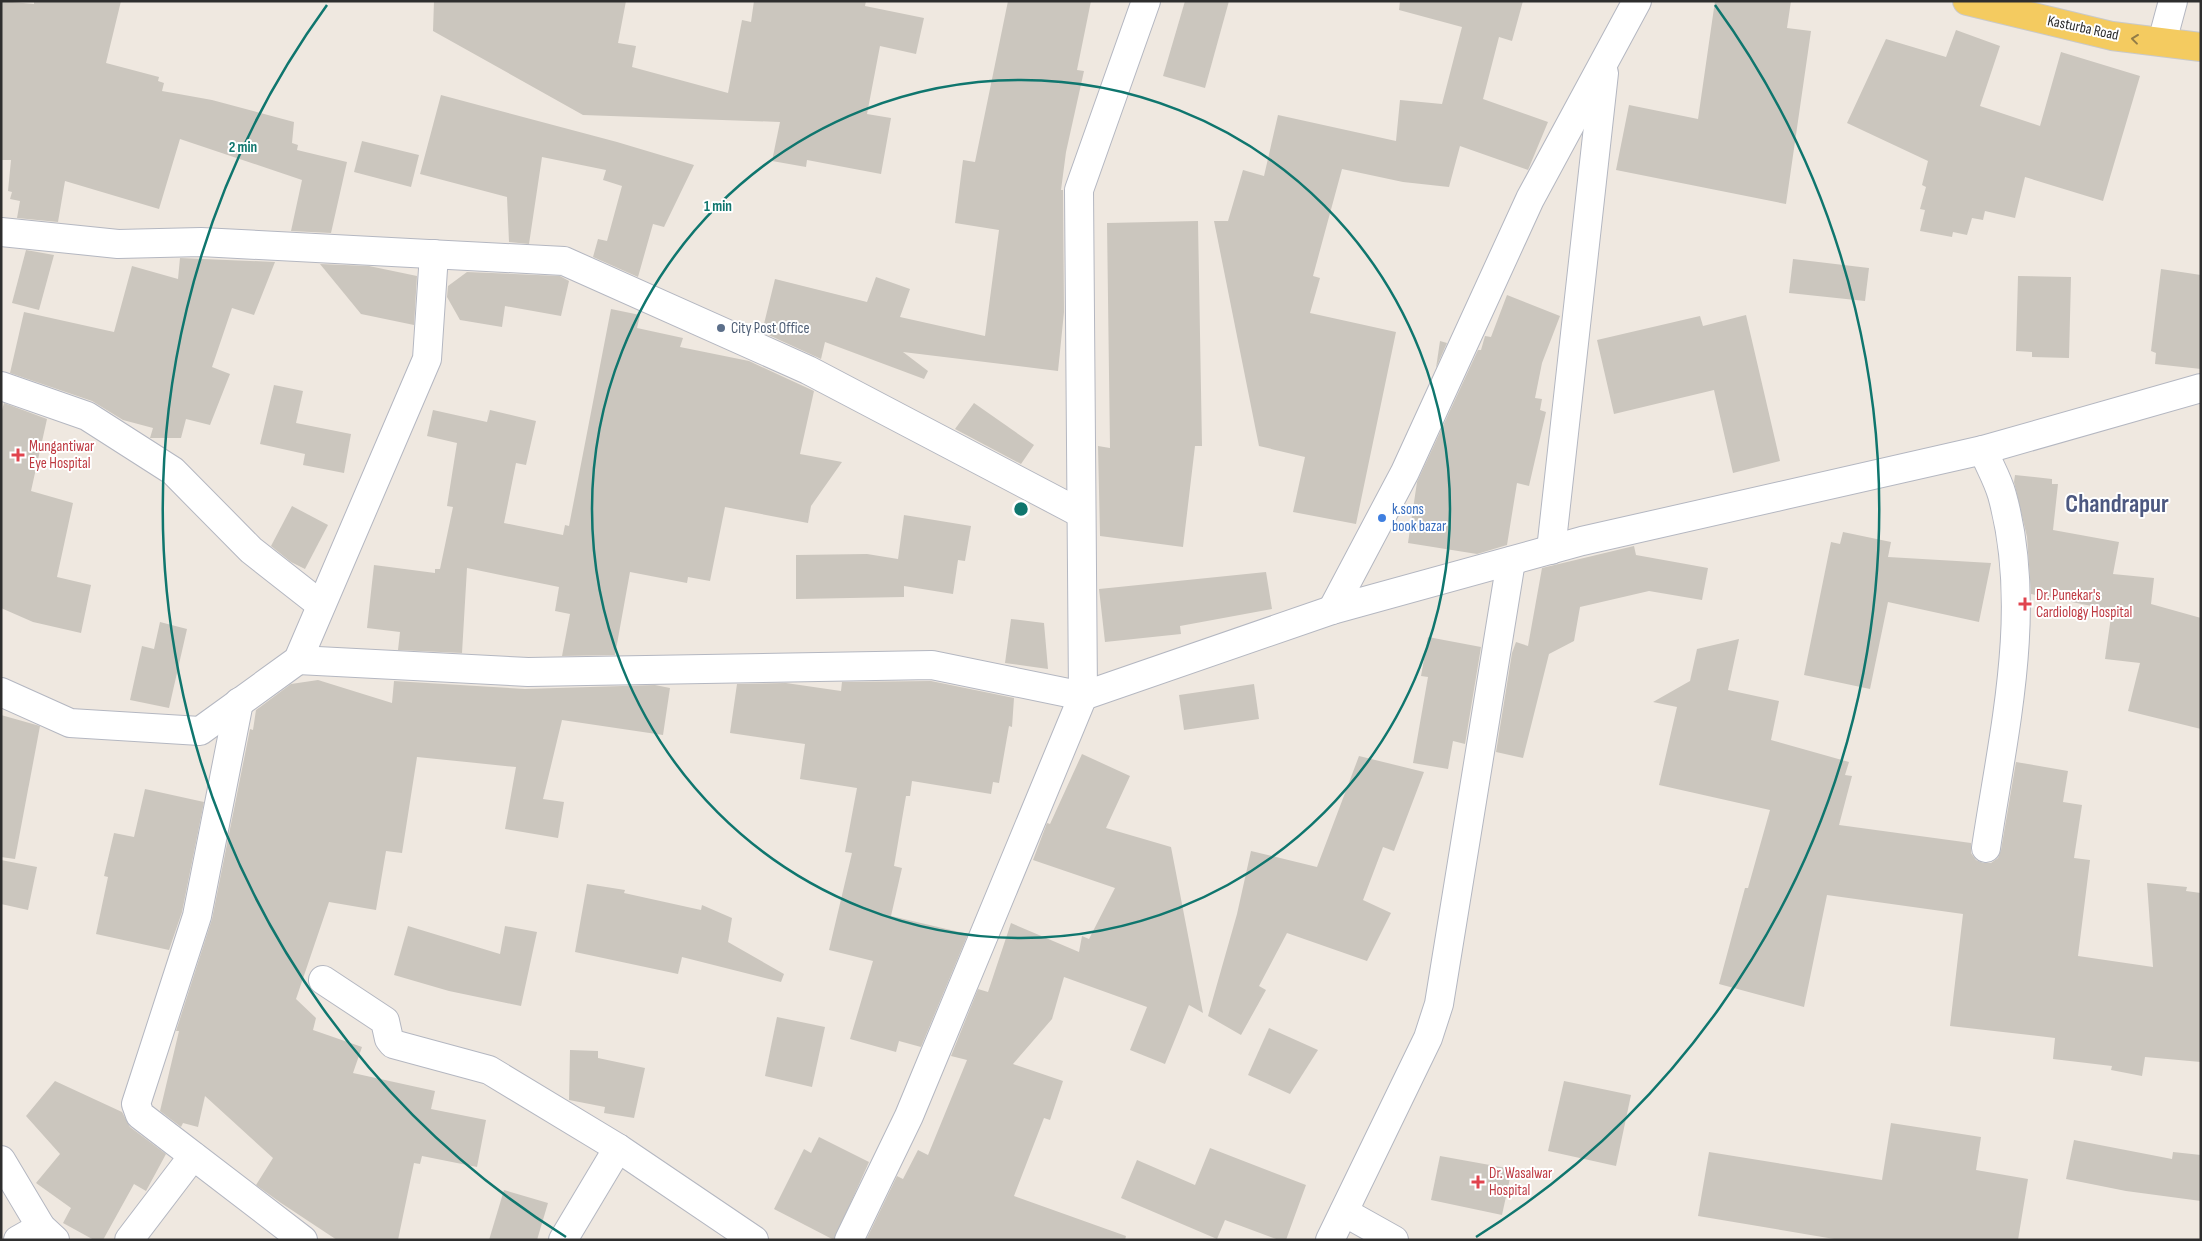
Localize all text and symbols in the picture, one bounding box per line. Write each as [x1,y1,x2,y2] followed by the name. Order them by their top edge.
[2046,11,2120,45] street label: Kasturba Road
[2131,34,2139,45] one-way arrow
[229,138,257,157] text: 2 min
[704,197,732,216] text: 1 min
[731,319,810,338] place label: City Post Office
[715,322,727,334] marker: City Post Office
[29,437,95,473] place label: Mungantiwar Eye Hospital
[11,448,25,462] marker: Mungantiwar Eye Hospital
[2065,489,2169,520] district label: Chandrapur
[1012,500,1030,518] centre of rings
[1392,500,1447,536] place label: k.sons book bazar
[1376,512,1388,524] marker: k.sons book bazar
[2036,586,2132,622] place label: Dr. Punekar's Cardiology Hospital
[2018,597,2032,611] marker: Dr. Punekar's Cardiology Hospital
[1489,1164,1553,1200] place label: Dr. Wasalwar Hospital
[1471,1175,1485,1189] marker: Dr. Wasalwar Hospital

